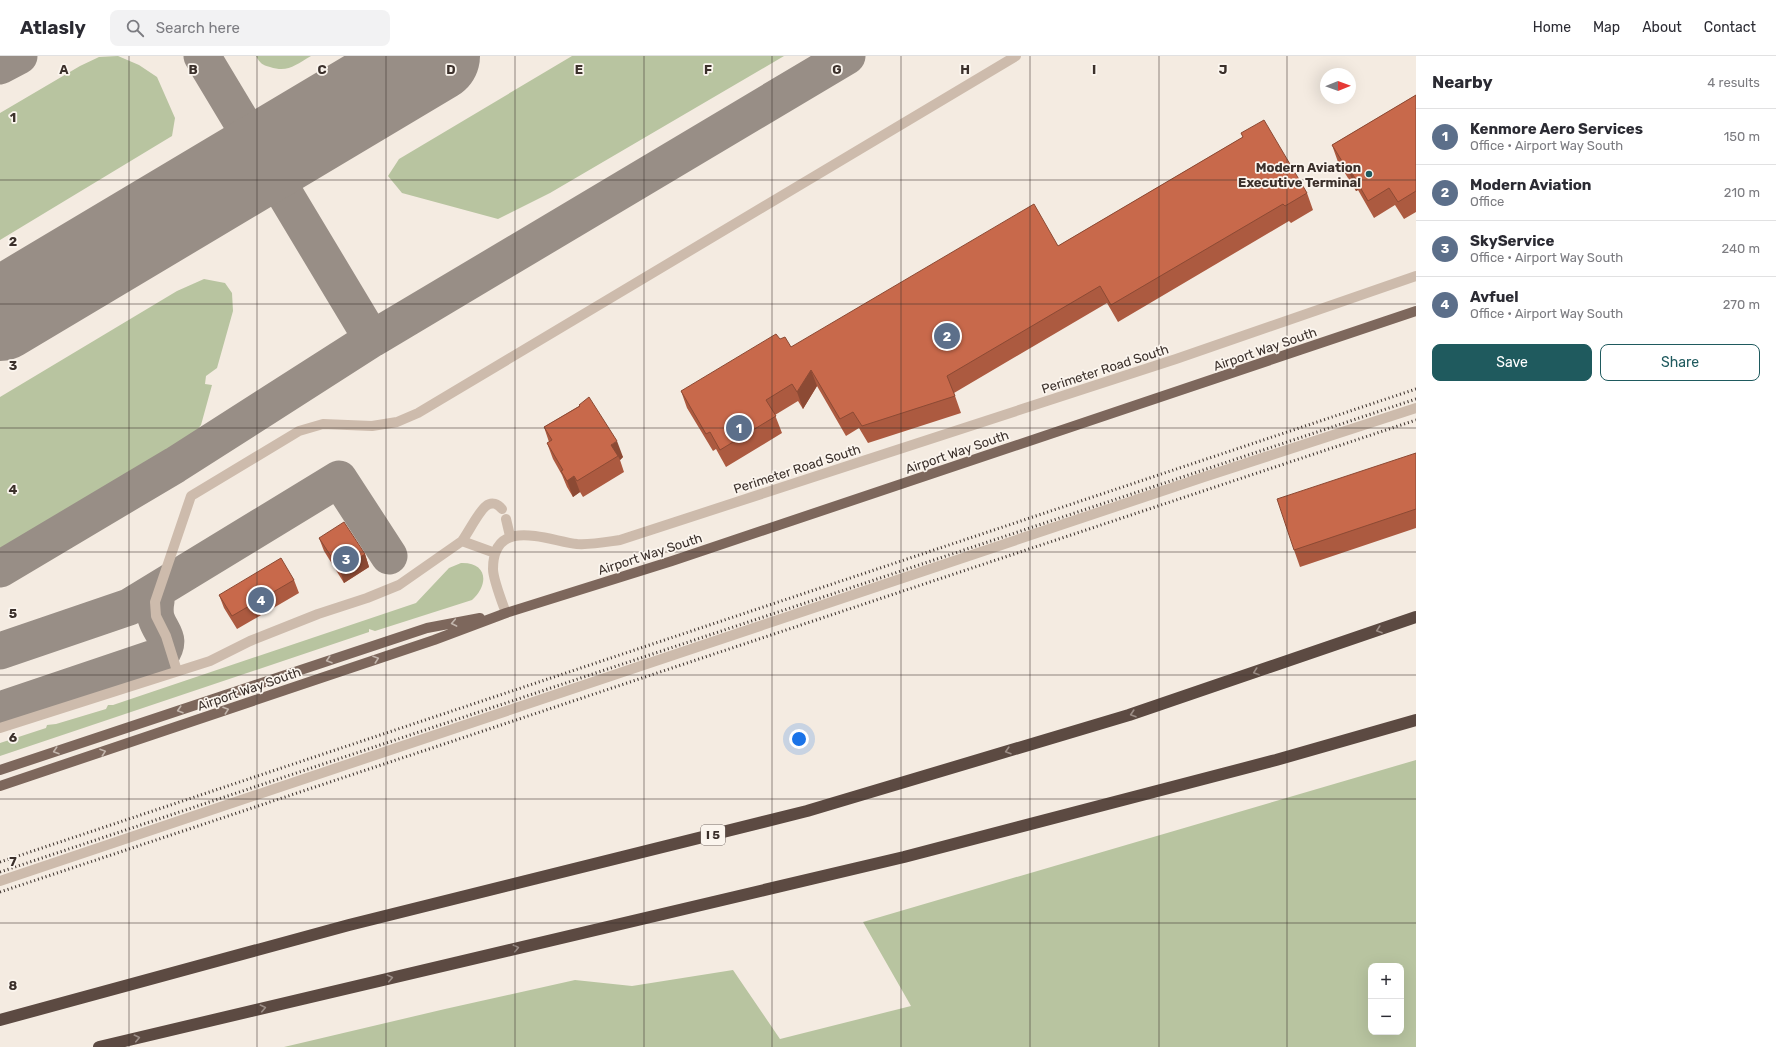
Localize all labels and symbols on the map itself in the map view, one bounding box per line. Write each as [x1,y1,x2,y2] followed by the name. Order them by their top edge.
[59,62,69,77] text: A
[188,62,198,77] text: B
[317,62,327,77] text: C
[446,62,456,77] text: D
[575,62,583,77] text: E
[704,62,712,77] text: F
[832,62,842,77] text: G
[960,62,970,77] text: H
[1092,62,1096,77] text: I
[1219,62,1227,77] text: J
[1320,68,1356,104] north arrow
[10,110,16,125] text: 1
[1238,160,1361,190] place label: Modern Aviation Executive Terminal
[1364,169,1374,179] marker: Modern Aviation Executive Terminal
[9,234,17,249] text: 2
[934,321,960,351] pin: 2
[1211,324,1319,374] street label: Airport Way South
[1039,341,1171,397] street label: Perimeter Road South
[9,358,18,373] text: 3
[726,413,752,443] pin: 1
[903,427,1011,477] street label: Airport Way South
[731,441,863,497] street label: Perimeter Road South
[9,482,18,497] text: 4
[596,530,704,578] street label: Airport Way South
[333,544,359,574] pin: 3
[248,585,274,615] pin: 4
[9,606,17,621] text: 5
[451,618,457,626] one-way arrow
[1376,625,1383,634] one-way arrow
[326,655,333,664] one-way arrow
[373,656,380,664] one-way arrow
[195,664,303,714] street label: Airport Way South
[1253,667,1260,676] one-way arrow
[176,705,183,714] one-way arrow
[223,706,230,715] one-way arrow
[1130,709,1137,718] one-way arrow
[789,729,809,749] your location
[9,730,18,745] text: 6
[53,746,60,755] one-way arrow
[1005,746,1012,755] one-way arrow
[100,748,107,756] one-way arrow
[701,825,725,845] road number: I 5
[9,854,17,869] text: 7
[512,944,519,953] one-way arrow
[386,974,393,983] one-way arrow
[9,978,18,993] text: 8
[259,1004,266,1013] one-way arrow
[133,1034,140,1043] one-way arrow

